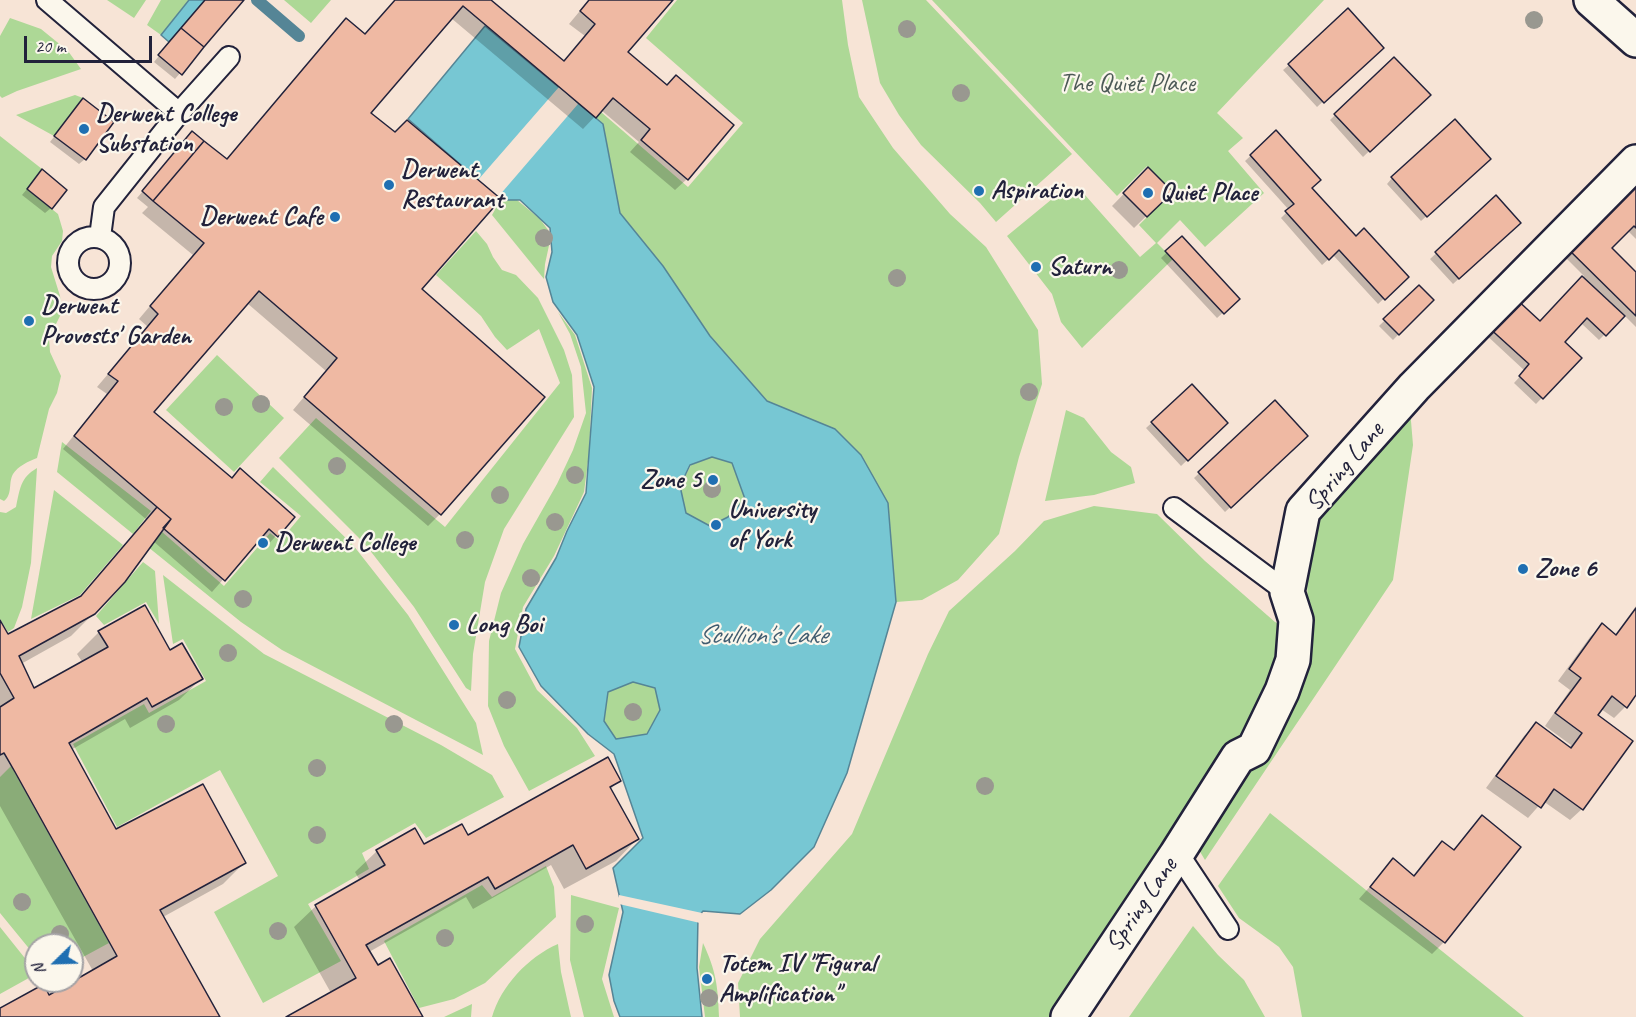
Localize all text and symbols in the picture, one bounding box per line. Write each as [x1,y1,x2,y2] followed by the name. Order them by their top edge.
[27,24,154,62] scale bar
[35,35,66,57] text: 20 m
[1059,68,1195,100] park label: The Quiet Place
[96,98,236,160] place label: Derwent College Substation
[77,122,91,136] marker: Derwent College Substation
[401,154,503,216] place label: Derwent Restaurant
[991,175,1083,207] place label: Aspiration
[1160,177,1258,209] place label: Quiet Place
[382,178,396,192] marker: Derwent Restaurant
[972,184,986,198] marker: Aspiration
[1141,186,1155,200] marker: Quiet Place
[200,201,323,233] place label: Derwent Cafe
[328,210,342,224] marker: Derwent Cafe
[1048,251,1112,283] place label: Saturn
[1029,260,1043,274] marker: Saturn
[41,290,191,352] place label: Derwent Provosts' Garden
[22,314,36,328] marker: Derwent Provosts' Garden
[1299,416,1391,518] street label: Spring Lane
[641,464,701,496] place label: Zone 5
[706,473,720,487] marker: Zone 5
[728,494,816,556] place label: University of York
[709,518,723,532] marker: University of York
[275,527,415,559] place label: Derwent College
[256,536,270,550] marker: Derwent College
[1535,553,1596,585] place label: Zone 6
[1516,562,1530,576] marker: Zone 6
[466,609,542,641] place label: Long Boi
[447,618,461,632] marker: Long Boi
[698,620,826,652] water label: Scullion's Lake
[1099,852,1185,958] street label: Spring Lane
[24,933,84,993] north arrow
[719,948,876,1010] place label: Totem IV "Figural Amplification"
[28,961,50,978] text: N
[700,972,714,986] marker: Totem IV "Figural Amplification"

